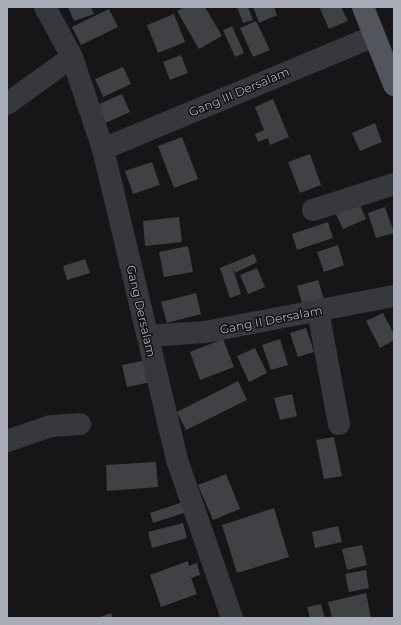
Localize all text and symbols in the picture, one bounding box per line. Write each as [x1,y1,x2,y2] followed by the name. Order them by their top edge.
[187,64,291,120] street label: Gang III Dersalam
[123,264,159,358] street label: Gang Dersalam
[219,303,323,337] street label: Gang II Dersalam

